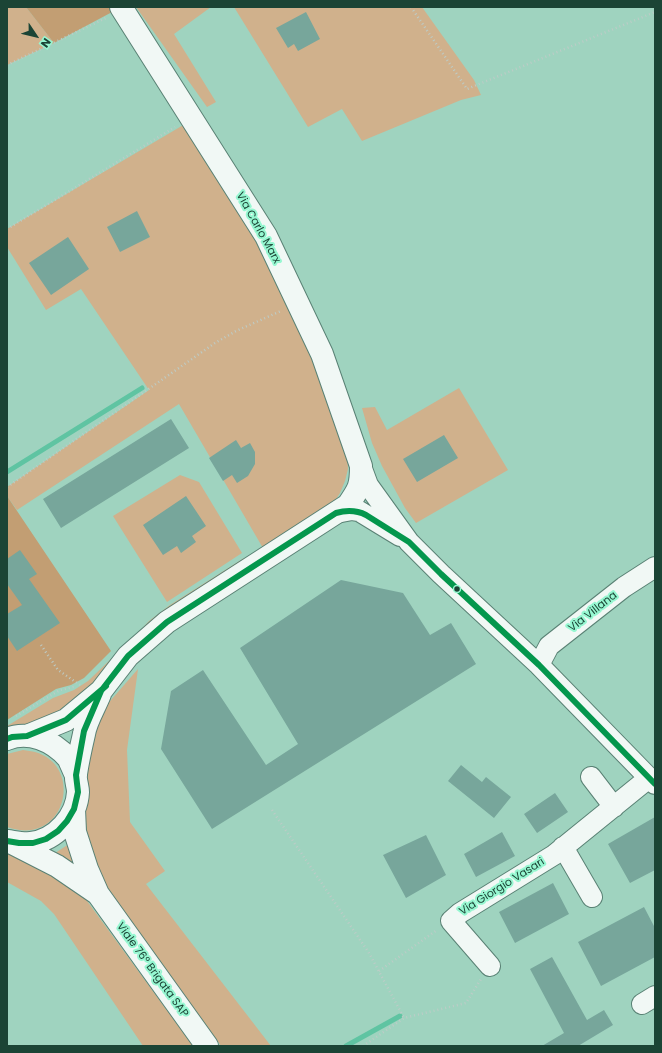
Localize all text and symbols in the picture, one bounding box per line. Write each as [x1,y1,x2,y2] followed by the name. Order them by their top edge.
[16,16,56,56] north arrow
[37,35,55,51] text: N
[233,190,283,266] street label: Via Carlo Marx
[452,584,462,594] unlabelled marker
[566,589,620,635] street label: Via Villana
[457,855,547,919] street label: Via Giorgio Vasari
[113,920,191,1020] street label: Viale 76° Brigata SAP

